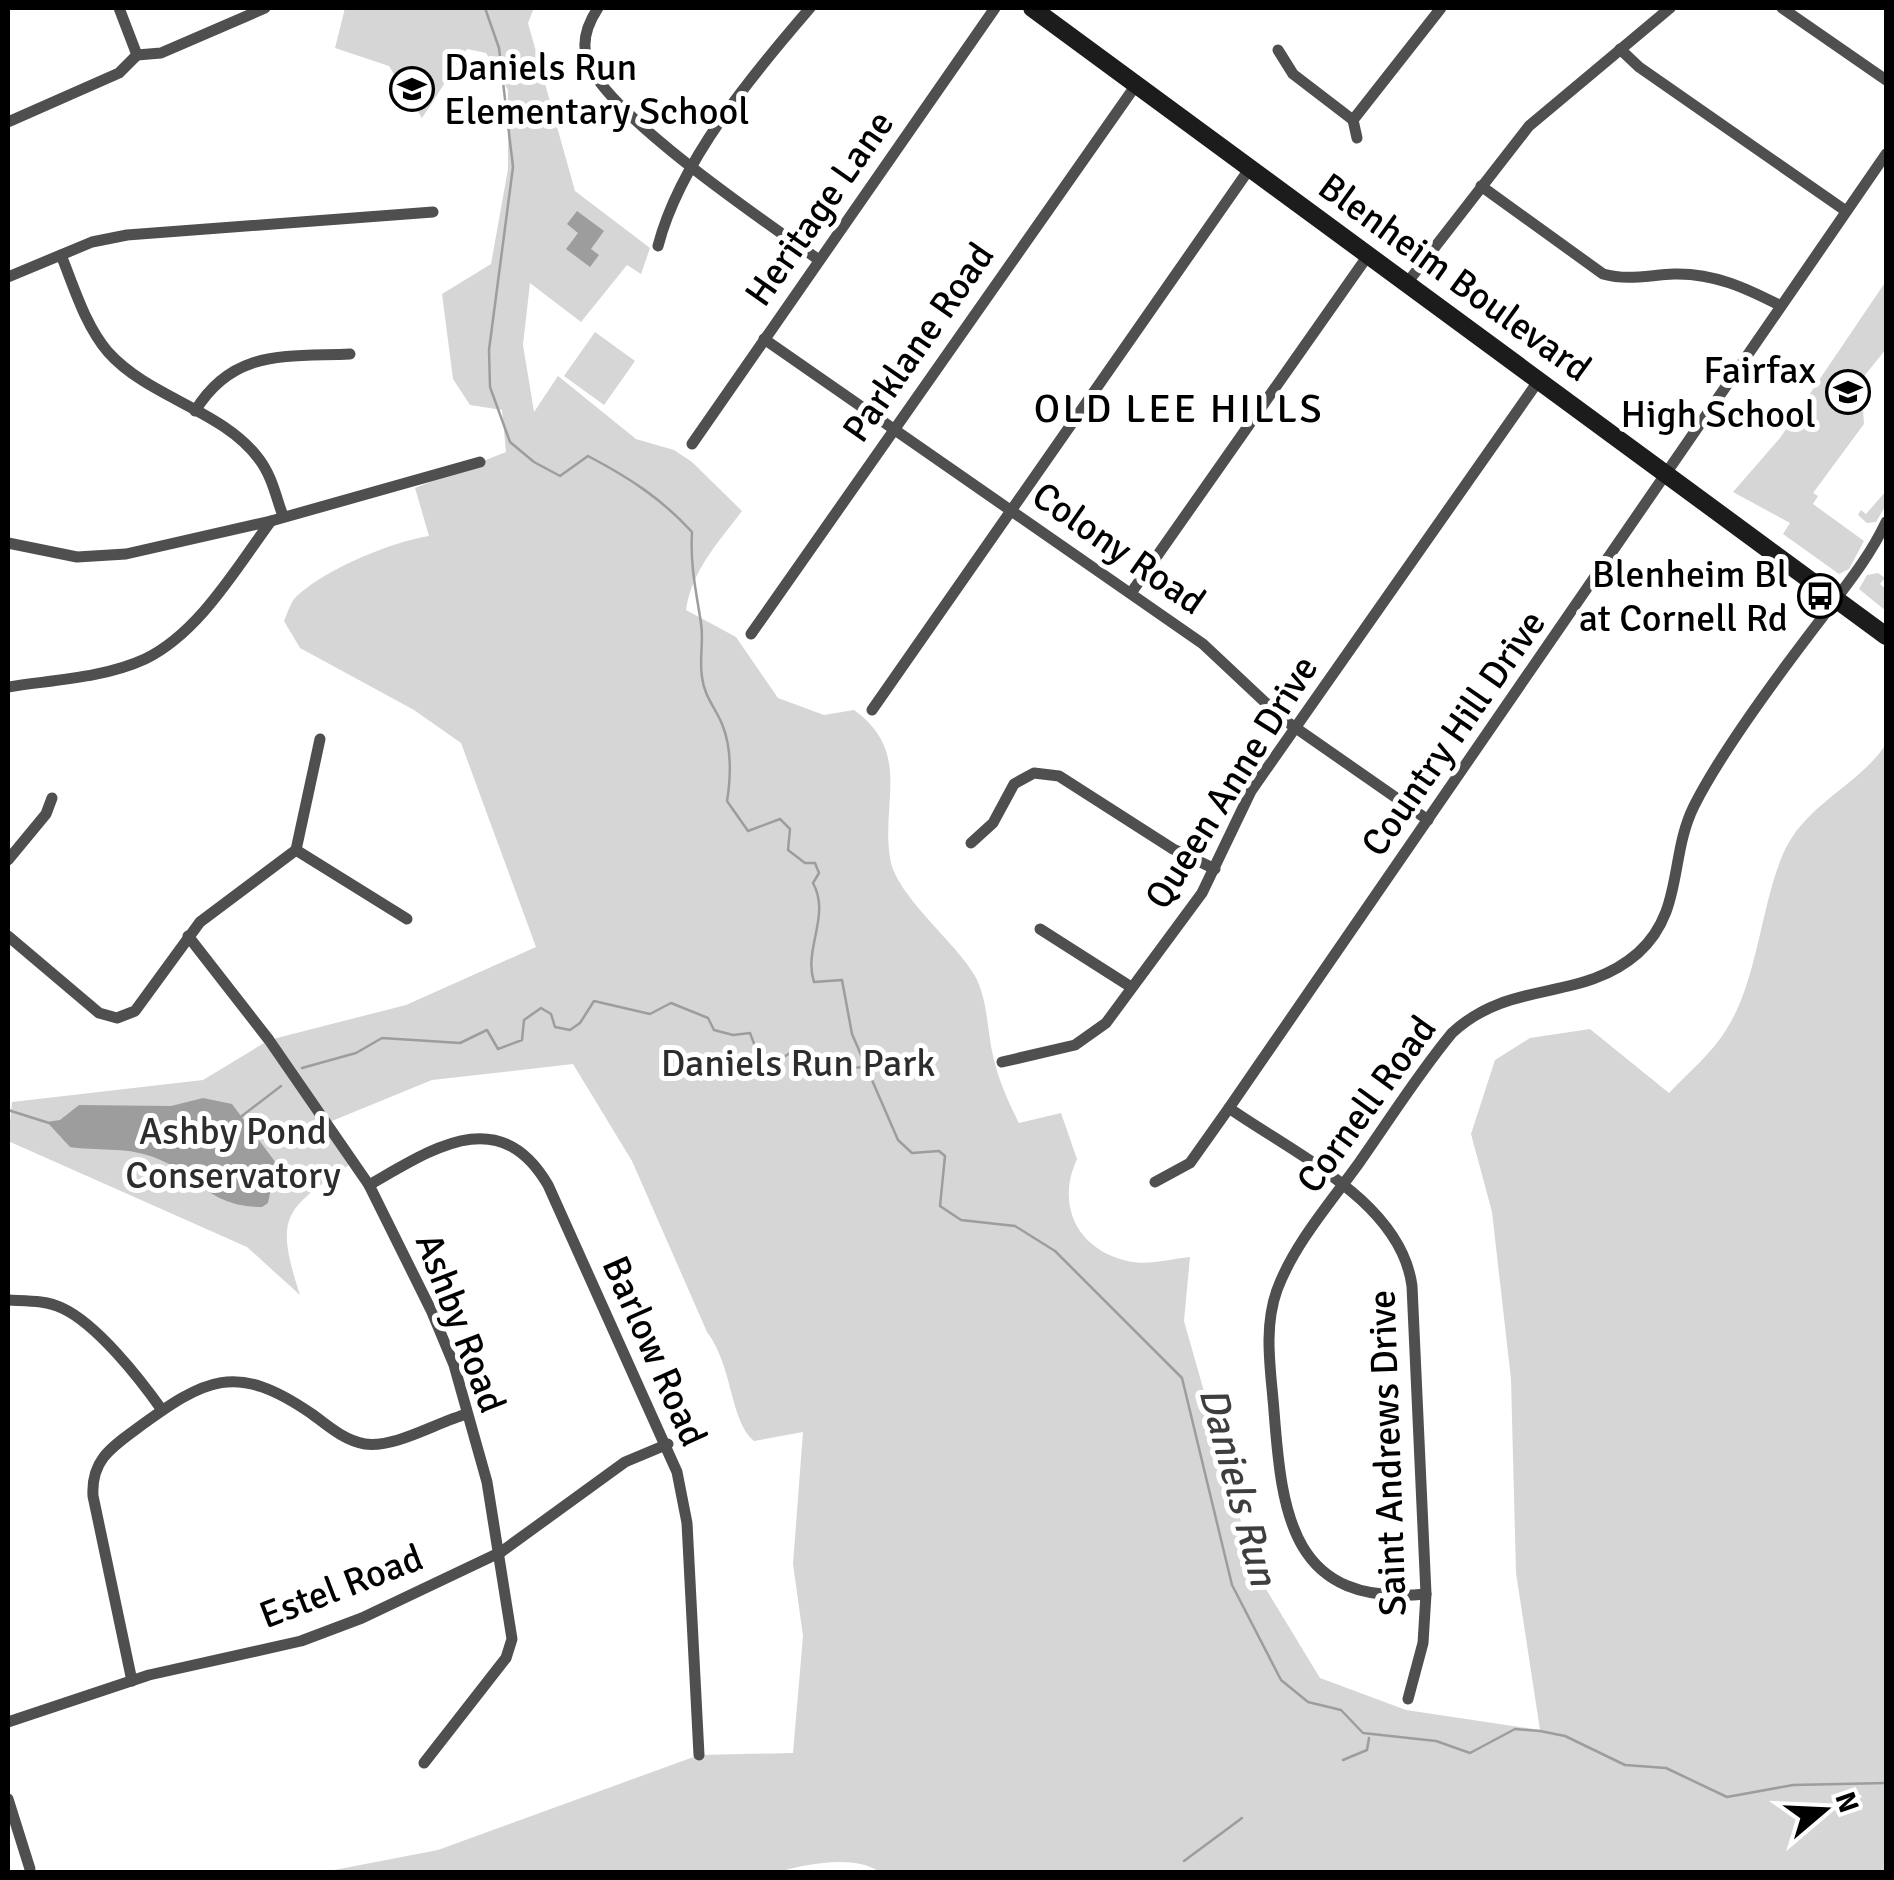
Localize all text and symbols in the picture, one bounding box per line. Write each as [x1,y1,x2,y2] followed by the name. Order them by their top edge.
[444,44,749,135] place label: Daniels Run Elementary School
[389,66,435,112] school or university icon: Daniels Run Elementary School
[735,102,904,315] street label: Heritage Lane
[1309,163,1600,392] street label: Blenheim Boulevard
[833,234,1004,451] street label: Parklane Road
[1621,347,1816,438] place label: Fairfax High School
[1825,369,1871,415] school or university icon: Fairfax High School
[1034,384,1324,434] district label: OLD LEE HILLS
[1023,472,1214,625] street label: Colony Road
[1579,551,1788,642] place label: Blenheim Bl at Cornell Rd
[1797,573,1843,619] bus stop icon: Blenheim Bl at Cornell Rd
[1351,601,1556,865] street label: Country Hill Drive
[1135,647,1328,918] street label: Queen Anne Drive
[1286,1006,1446,1202] street label: Cornell Road
[661,1040,935,1087] park label: Daniels Run Park
[125,1108,341,1199] park label: Ashby Pond Conservatory
[405,1227,516,1419] street label: Ashby Road
[592,1249,717,1454] street label: Barlow Road
[1358,1289,1417,1617] street label: Saint Andrews Drive
[1188,1382,1289,1592] water label: Daniels Run
[253,1534,429,1639] street label: Estel Road
[1774,1760,1874,1860] north arrow
[1827,1787,1866,1817] text: N

